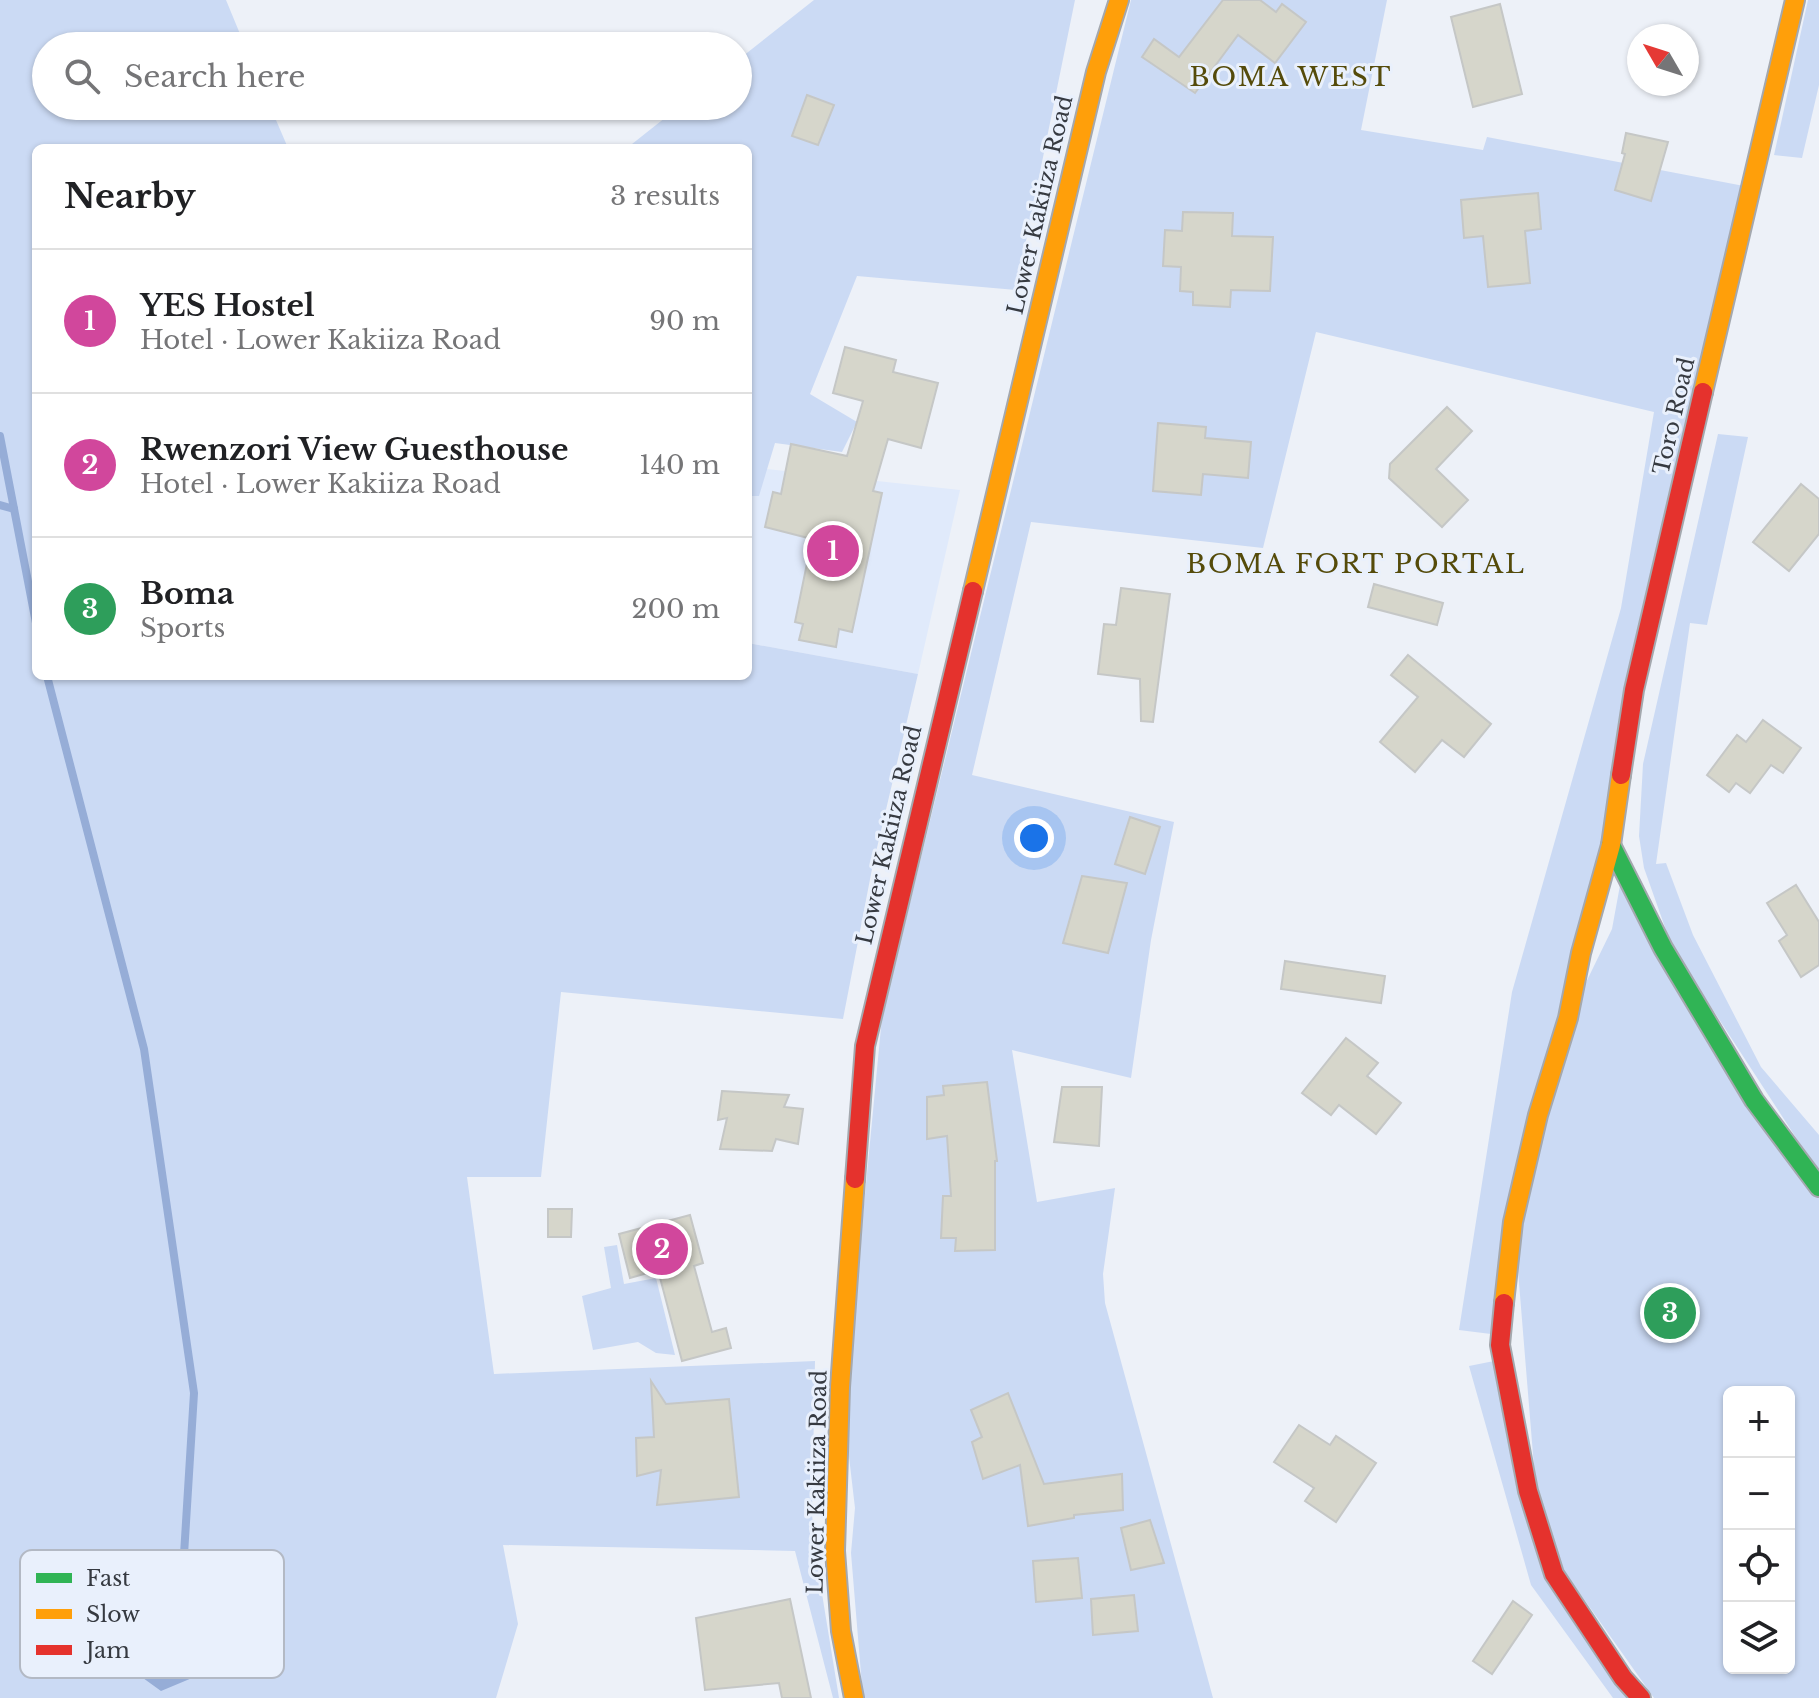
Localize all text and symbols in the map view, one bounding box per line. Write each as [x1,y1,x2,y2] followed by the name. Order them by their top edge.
[1627,24,1699,96] north arrow
[32,32,752,120] search box
[60,54,104,98] icon: search
[124,58,305,95] text: Search here
[1190,61,1392,93] district label: BOMA WEST
[1002,93,1078,317] street label: Lower Kakiiza Road
[64,175,196,217] text: Nearby
[610,180,720,212] text: 3 results
[140,287,315,324] text: YES Hostel
[84,305,96,337] text: 1
[649,305,720,337] text: 90 m
[140,324,501,356] text: Hotel · Lower Kakiiza Road
[1647,355,1701,477] street label: Toro Road
[140,431,569,468] text: Rwenzori View Guesthouse
[82,449,98,481] text: 2
[639,449,720,481] text: 140 m
[140,468,501,500] text: Hotel · Lower Kakiiza Road
[807,521,859,581] pin: 1
[1186,548,1526,580] district label: BOMA FORT PORTAL
[140,575,234,612] text: Boma
[82,593,98,625] text: 3
[631,593,720,625] text: 200 m
[140,612,225,644] text: Sports
[851,723,927,947] street label: Lower Kakiiza Road
[1014,818,1054,858] your location
[636,1219,688,1279] pin: 2
[1644,1283,1696,1343] pin: 3
[802,1370,832,1594] street label: Lower Kakiiza Road
[1723,1386,1795,1674] map controls
[1723,1386,1795,1458] button: +
[1723,1458,1795,1530] button: −
[1723,1530,1795,1602] button: locate
[20,1550,284,1678] legend
[86,1565,131,1592] text: Fast
[86,1601,140,1628] text: Slow
[1723,1602,1795,1674] button: layers
[83,1637,130,1664] text: Jam

